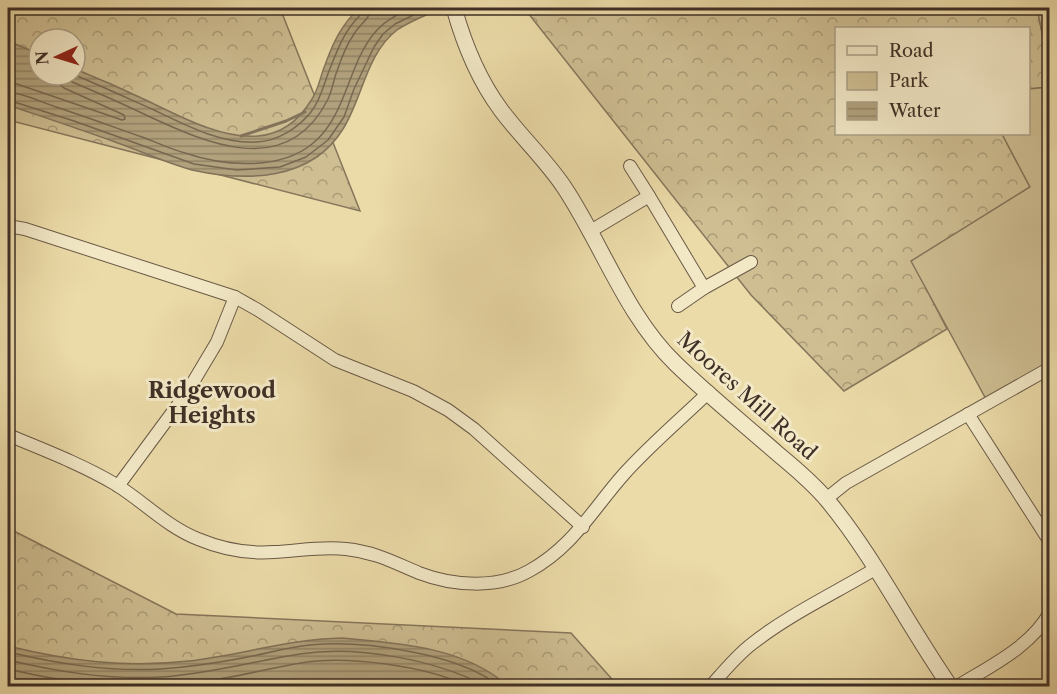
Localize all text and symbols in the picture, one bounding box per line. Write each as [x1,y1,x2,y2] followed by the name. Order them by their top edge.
[27,27,87,87] north arrow
[835,27,1030,135] legend
[889,40,934,62] text: Road
[32,50,52,66] text: N
[889,70,930,92] text: Park
[888,100,941,122] text: Water
[672,326,822,465] street label: Moores Mill Road
[148,377,276,429] district label: Ridgewood Heights

